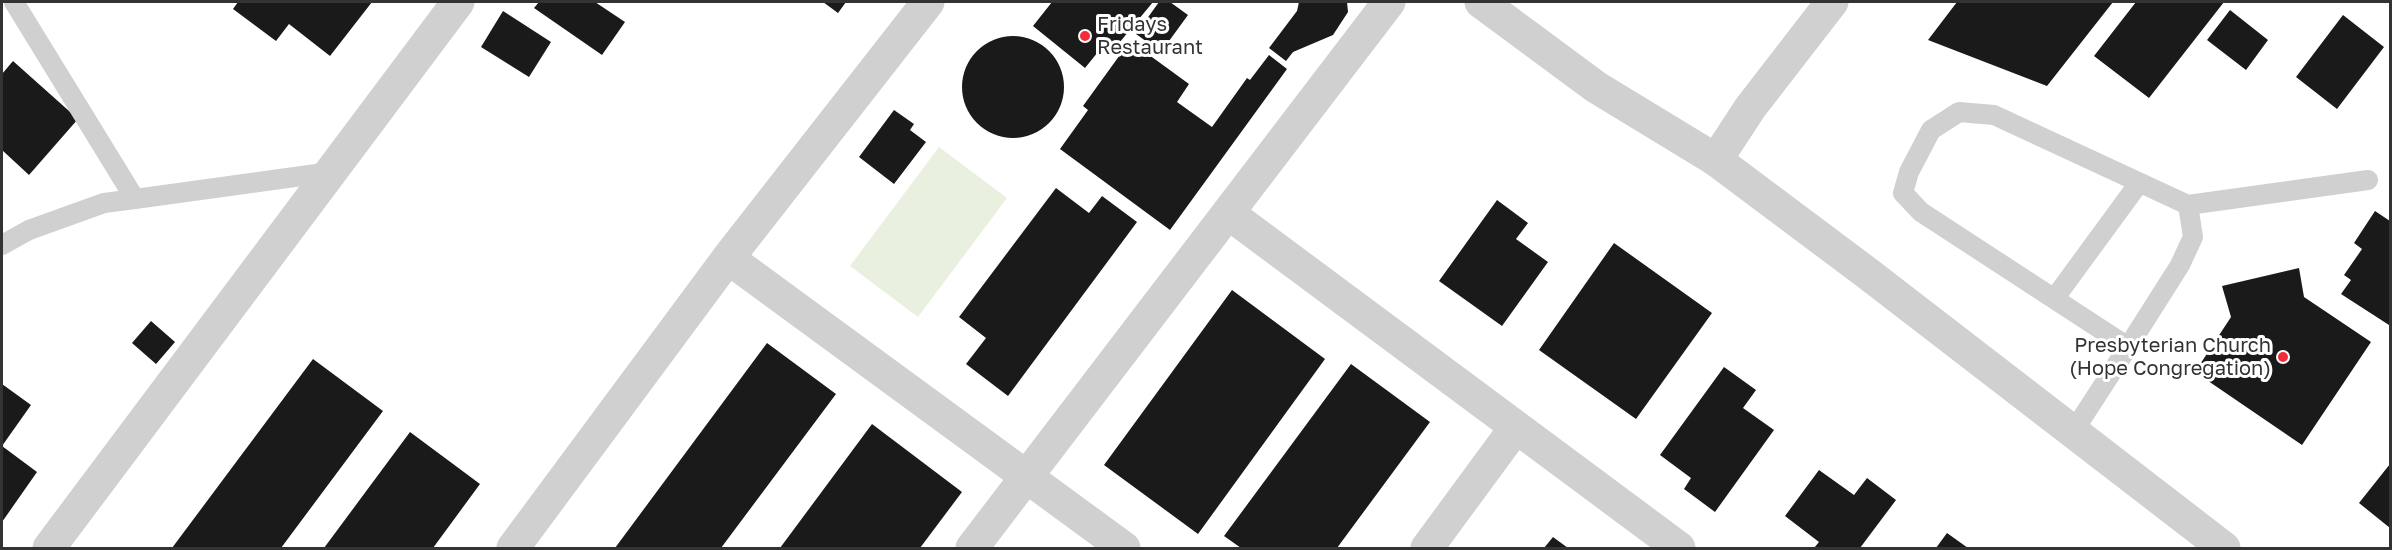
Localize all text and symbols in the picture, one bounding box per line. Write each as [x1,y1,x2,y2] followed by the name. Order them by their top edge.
[1097,13,1203,60] place label: Fridays Restaurant
[1078,29,1092,43] marker: Fridays Restaurant
[2069,334,2271,381] place label: Presbyterian Church (Hope Congregation)
[2276,350,2290,364] marker: Presbyterian Church (Hope Congregation)

